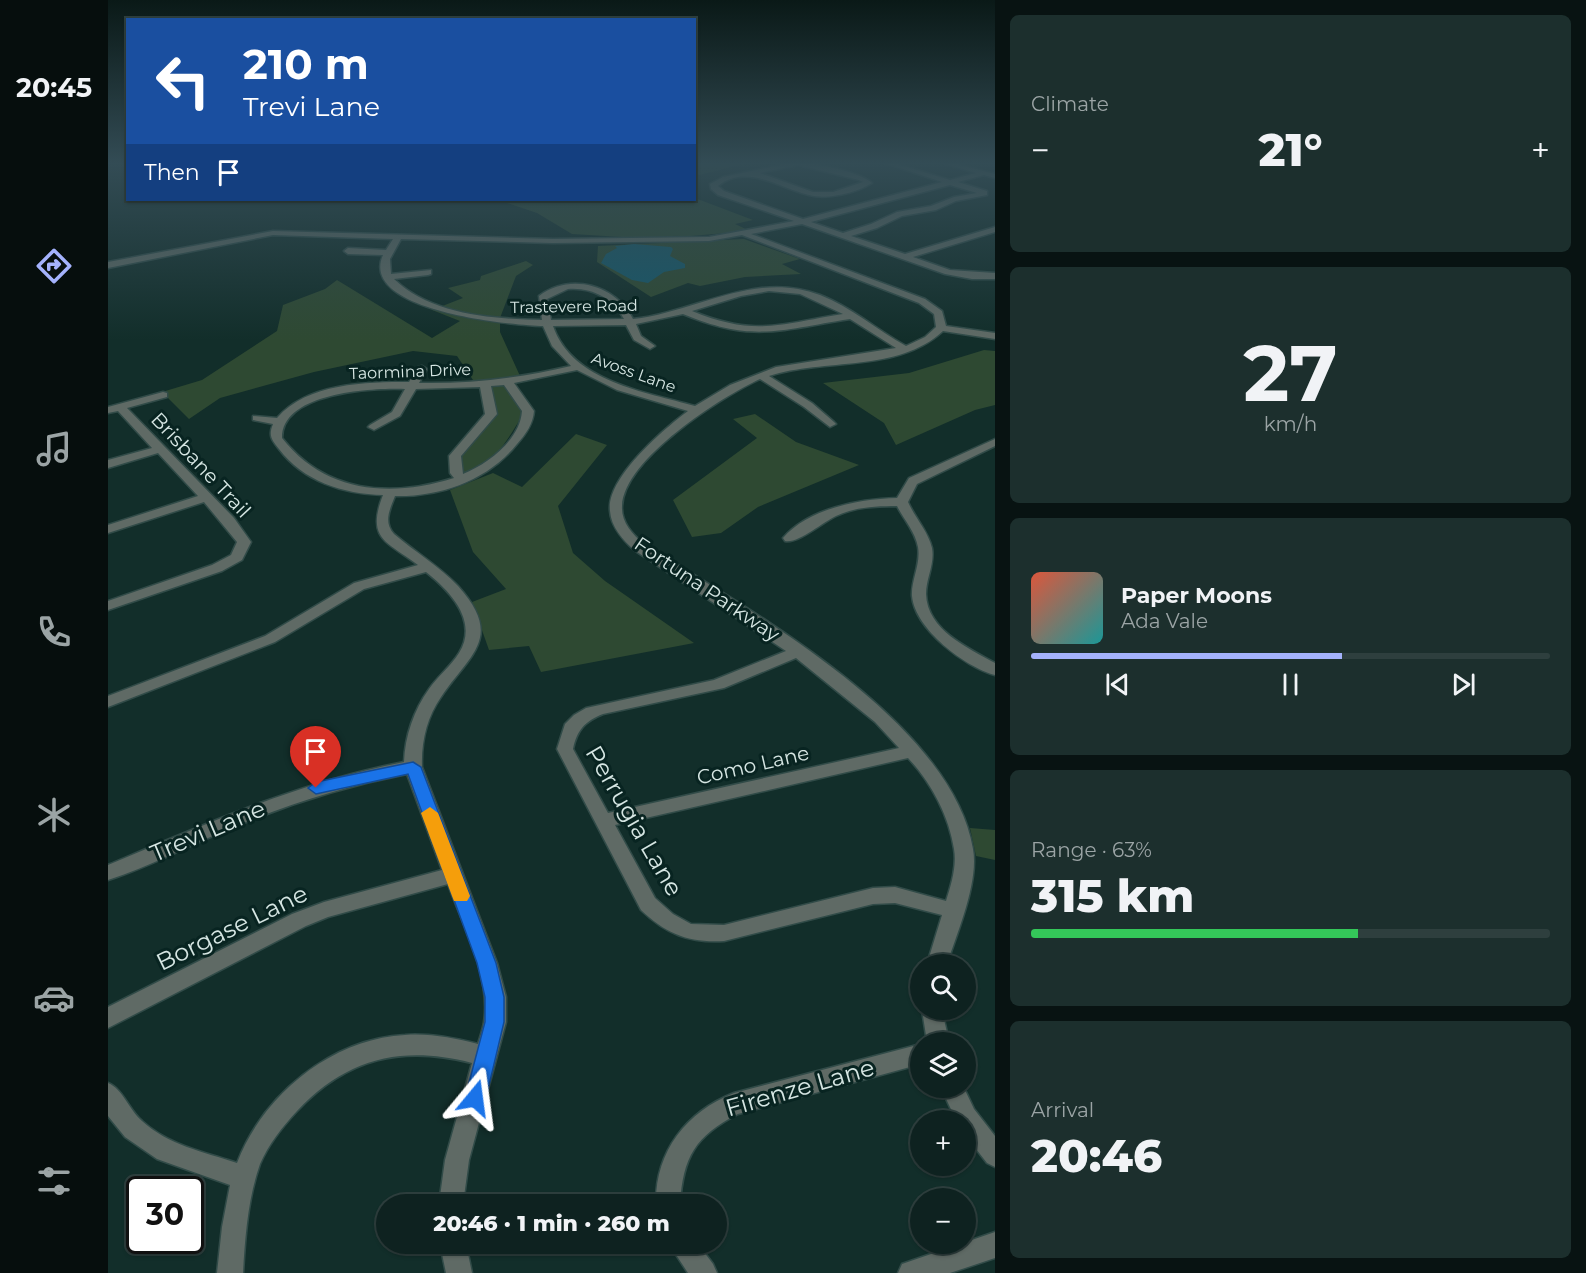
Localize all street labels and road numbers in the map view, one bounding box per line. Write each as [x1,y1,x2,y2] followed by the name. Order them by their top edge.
[510,296,638,317] street label: Trastevere Road
[589,348,679,397] street label: Avoss Lane
[349,360,471,383] street label: Taormina Drive
[146,407,256,523] street label: Brisbane Trail
[630,532,784,647] street label: Fortuna Parkway
[580,740,689,901] street label: Perrugia Lane
[695,740,811,790] street label: Como Lane
[146,793,270,868] street label: Trevi Lane
[151,878,312,977] street label: Borgase Lane
[722,1052,878,1123] street label: Firenze Lane

